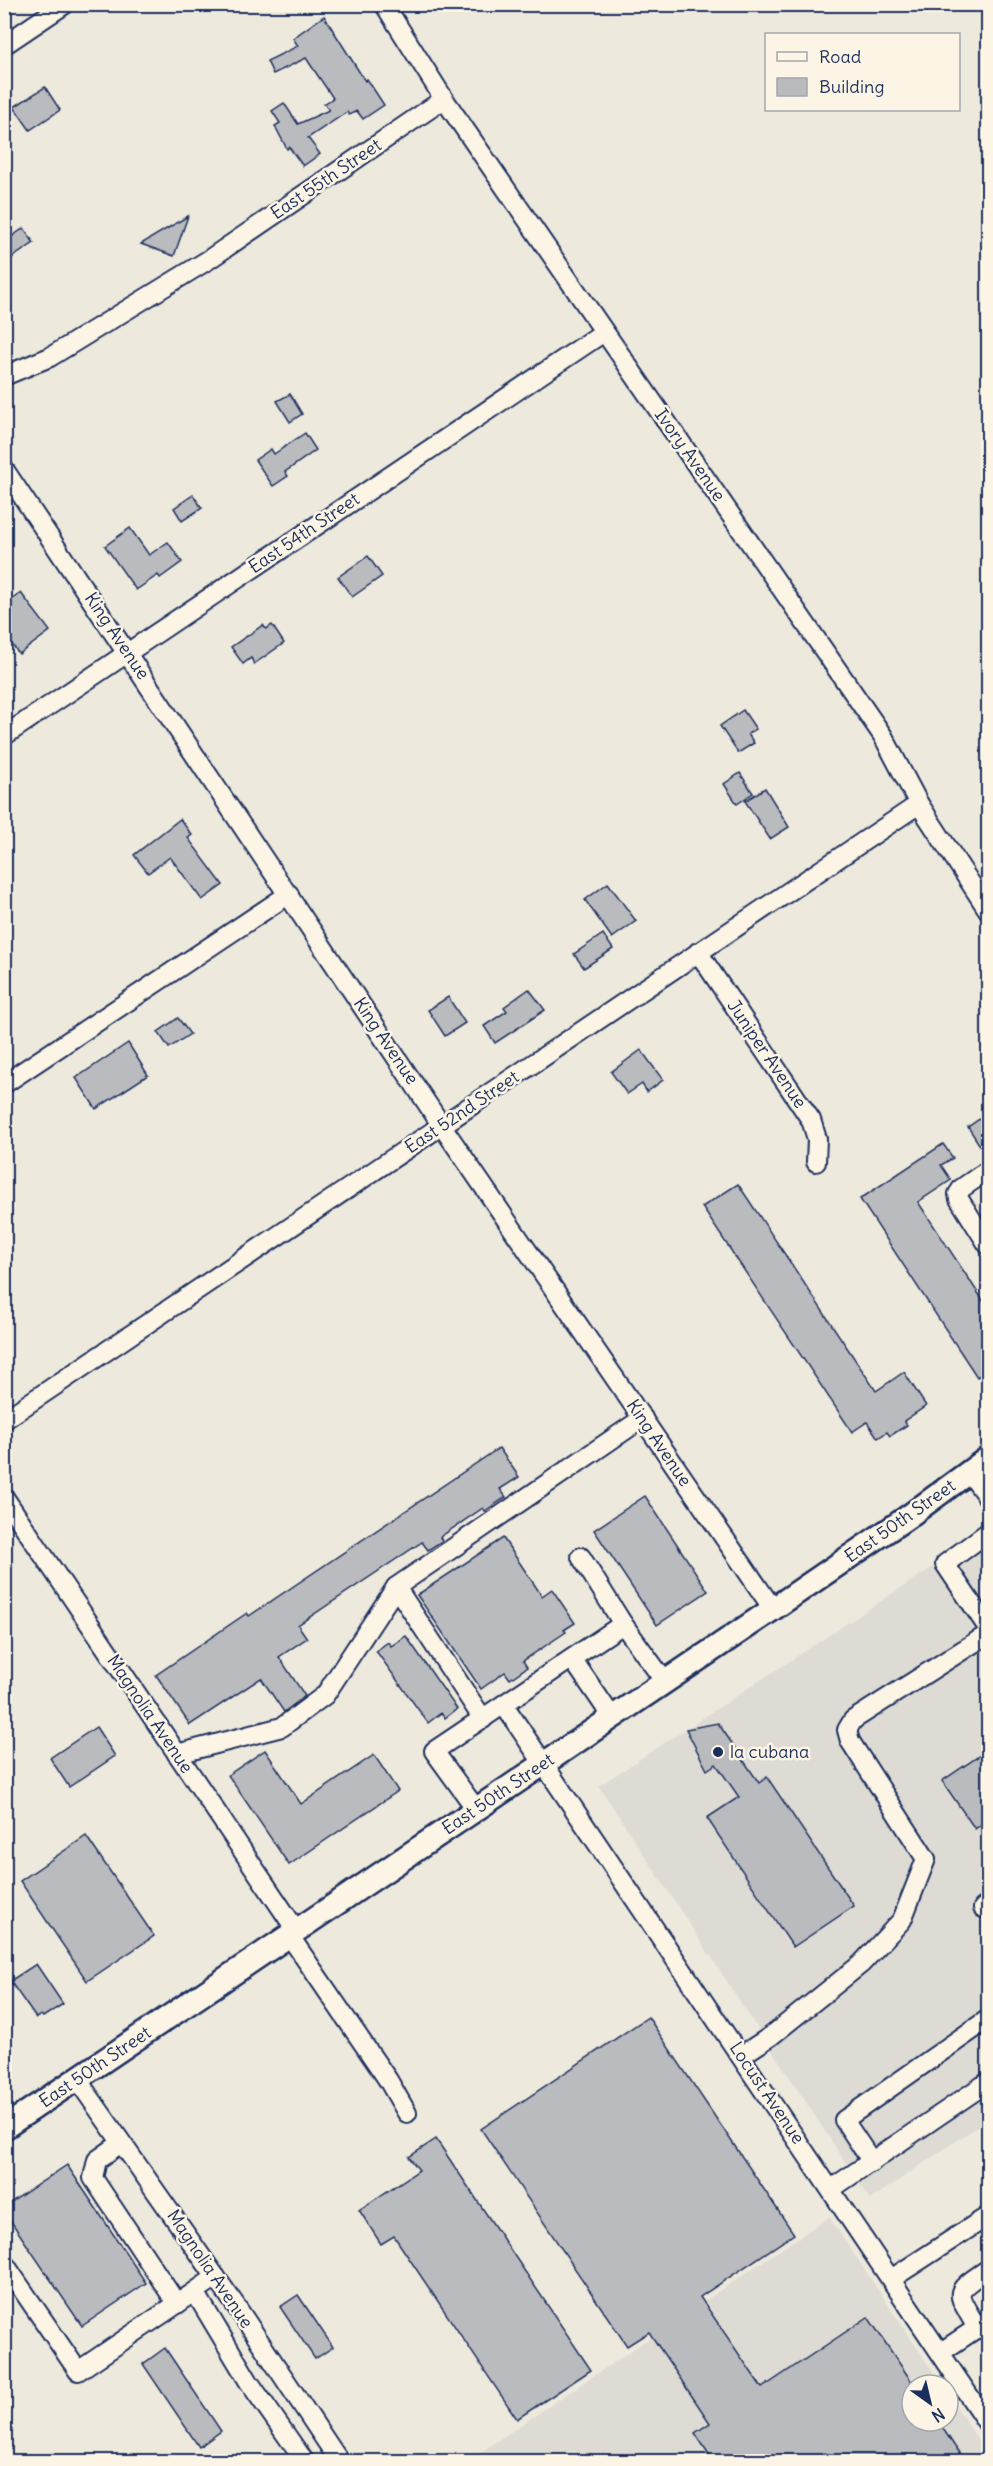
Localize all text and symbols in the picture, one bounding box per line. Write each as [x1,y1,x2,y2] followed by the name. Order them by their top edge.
[765,33,960,111] legend
[819,45,862,68] text: Road
[819,75,884,98] text: Building
[266,133,385,224] street label: East 55th Street
[650,404,731,506] street label: Ivory Avenue
[244,487,363,578] street label: East 54th Street
[80,588,155,684] street label: King Avenue
[349,993,424,1089] street label: King Avenue
[723,995,812,1112] street label: Juniper Avenue
[400,1065,523,1158] street label: East 52nd Street
[622,1395,697,1491] street label: King Avenue
[840,1474,960,1567] street label: East 50th Street
[102,1650,199,1777] street label: Magnolia Avenue
[730,1740,809,1763] place label: la cubana
[711,1745,725,1759] marker: la cubana
[437,1748,558,1839] street label: East 50th Street
[34,2021,155,2112] street label: East 50th Street
[725,2037,810,2148] street label: Locust Avenue
[162,2205,259,2332] street label: Magnolia Avenue
[900,2373,960,2433] north arrow
[928,2404,949,2427] text: N

